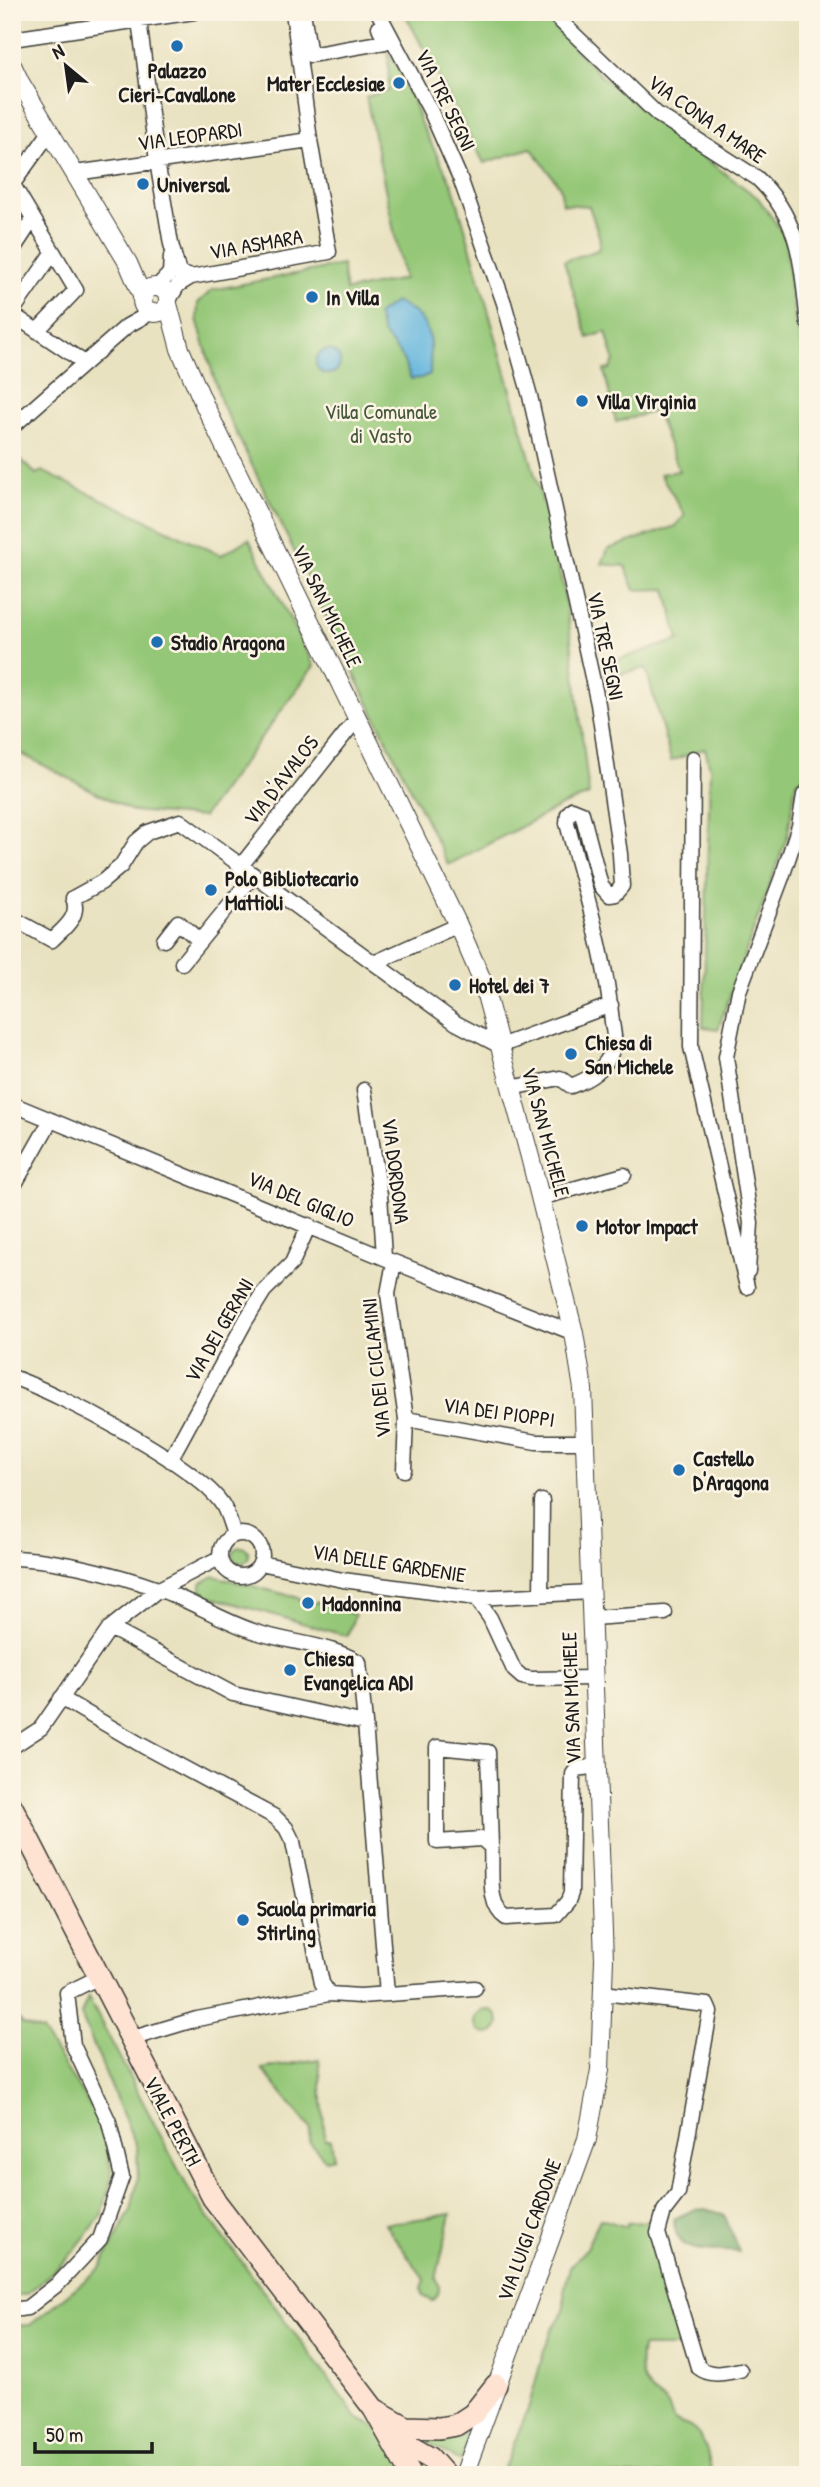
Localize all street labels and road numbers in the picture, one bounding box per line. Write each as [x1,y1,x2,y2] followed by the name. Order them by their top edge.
[409,44,483,156] street label: VIA TRE SEGNI
[642,68,772,170] street label: VIA CONA A MARE
[136,114,244,158] street label: VIA LEOPARDI
[207,222,305,266] street label: VIA ASMARA
[285,540,369,672] street label: VIA SAN MICHELE
[580,589,632,703] street label: VIA TRE SEGNI
[237,729,325,831] street label: VIA D'AVALOS
[515,1064,577,1200] street label: VIA SAN MICHELE
[375,1117,417,1225] street label: VIA DORDONA
[243,1164,359,1234] street label: VIA DEL GIGLIO
[177,1272,261,1388] street label: VIA DEI GERANI
[354,1297,398,1439] street label: VIA DEI CICLAMINI
[441,1390,557,1434] street label: VIA DEI PIOPPI
[310,1537,468,1589] street label: VIA DELLE GARDENIE
[554,1631,588,1765] street label: VIA SAN MICHELE
[137,2071,209,2171] street label: VIALE PERTH
[490,2155,568,2305] street label: VIA LUIGI CARDONE

